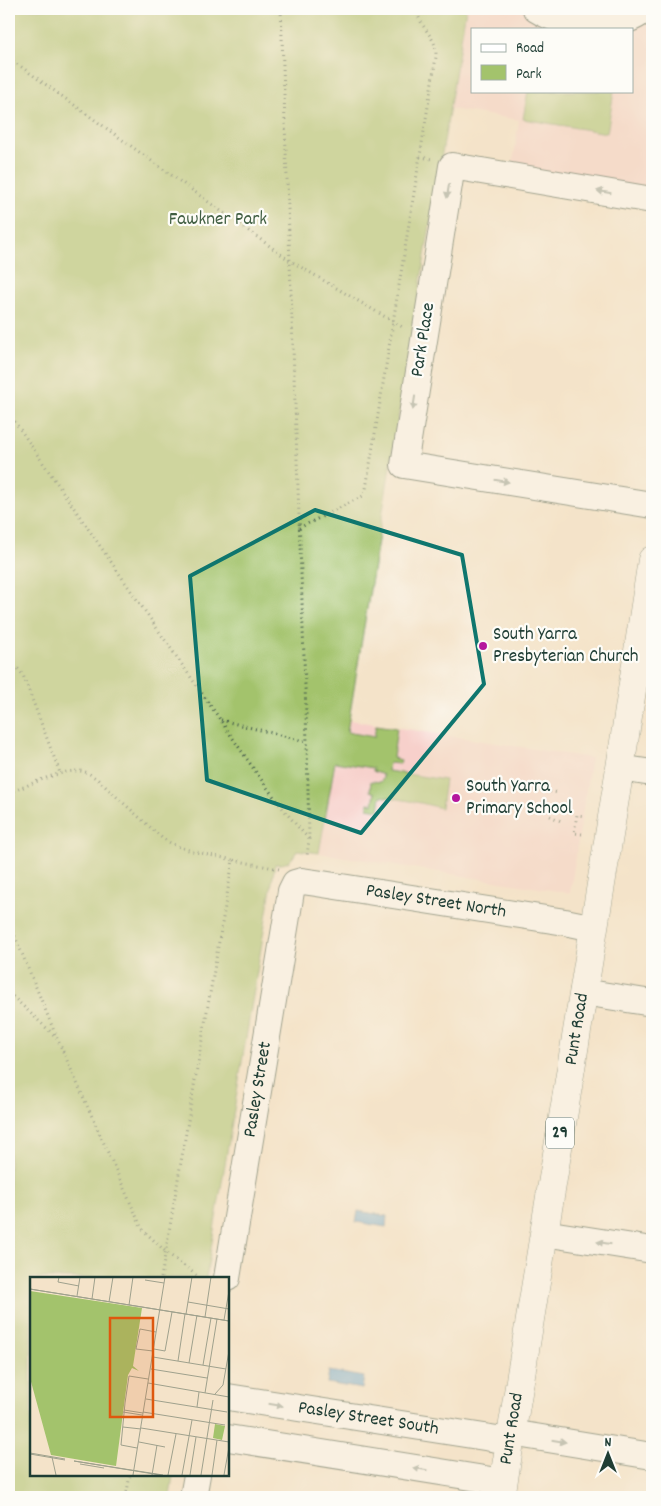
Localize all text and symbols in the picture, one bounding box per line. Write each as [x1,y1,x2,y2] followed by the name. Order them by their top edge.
[471,28,634,92] legend
[516,38,544,60] text: Road
[516,64,542,86] text: Park
[443,184,451,200] one-way arrow
[596,188,612,196] one-way arrow
[169,207,267,234] park label: Fawkner Park
[405,301,443,379] street label: Park Place
[409,396,417,412] one-way arrow
[495,478,511,486] one-way arrow
[493,622,639,671] place label: South Yarra Presbyterian Church
[477,640,489,652] marker: South Yarra Presbyterian Church
[466,774,573,823] place label: South Yarra Primary School
[450,792,462,804] marker: South Yarra Primary School
[364,877,508,926] street label: Pasley Street North
[558,991,597,1067] street label: Punt Road
[237,1040,279,1140] street label: Pasley Street
[546,1118,574,1148] road number: 29
[596,1238,612,1246] one-way arrow
[30,1277,229,1476] inset map
[493,1391,531,1467] street label: Punt Road
[296,1395,440,1443] street label: Pasley Street South
[268,1401,284,1409] one-way arrow
[584,1428,634,1478] north arrow
[605,1433,612,1453] text: N
[552,1437,568,1445] one-way arrow
[412,1465,428,1473] one-way arrow

